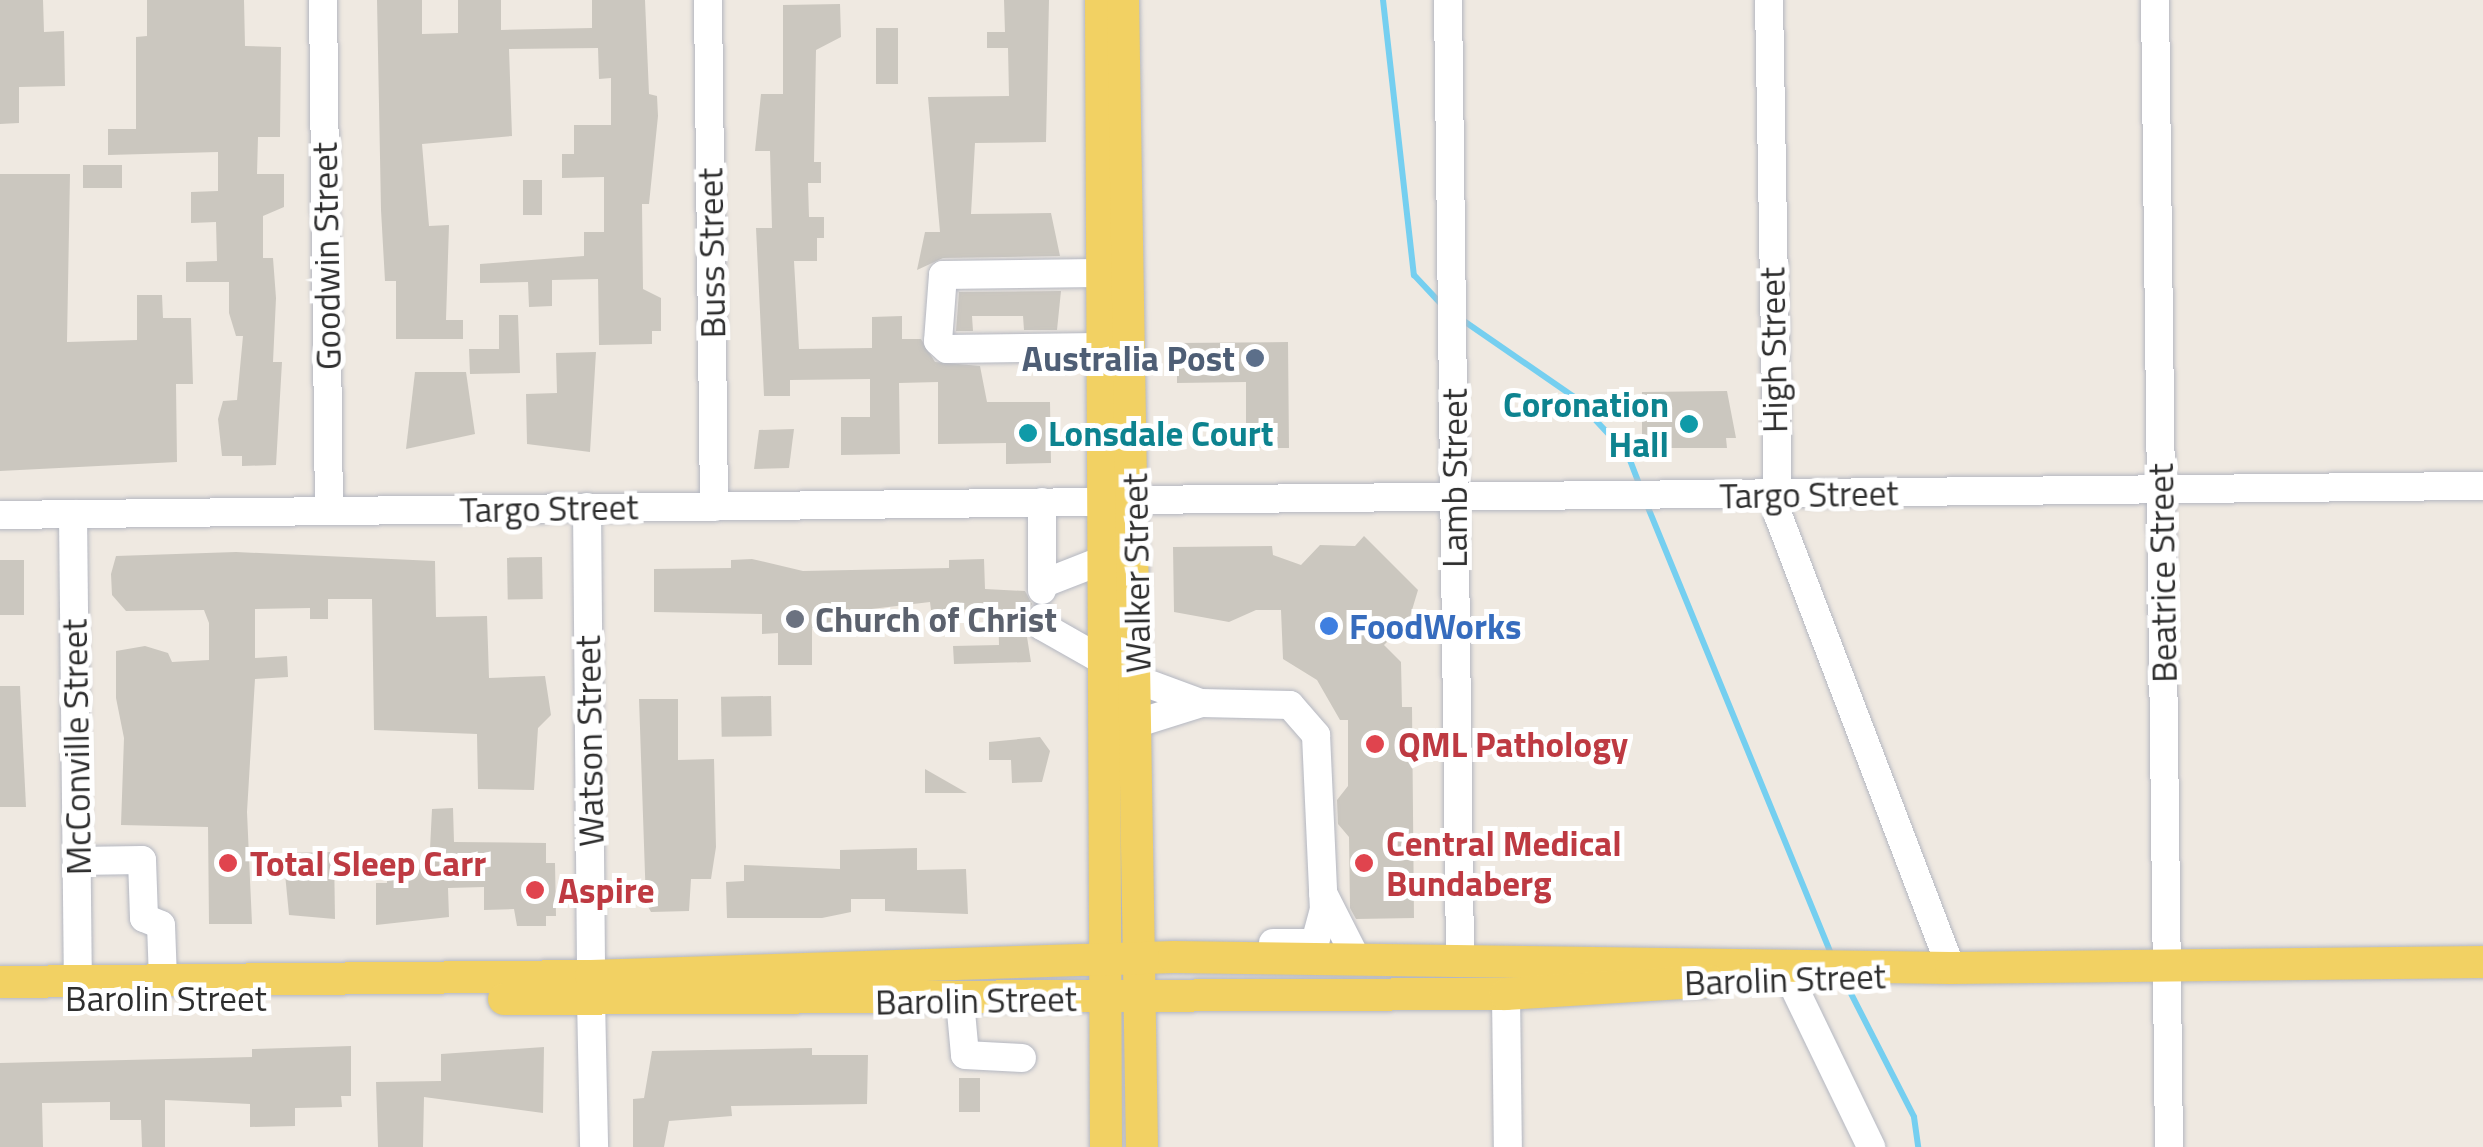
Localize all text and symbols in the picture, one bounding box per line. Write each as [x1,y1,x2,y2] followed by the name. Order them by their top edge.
[303,142,349,370] street label: Goodwin Street
[689,167,733,339] street label: Buss Street
[1751,267,1795,433] street label: High Street
[1022,337,1235,379] place label: Australia Post
[1244,347,1266,369] marker: Australia Post
[1503,383,1669,465] place label: Coronation Hall
[1433,388,1475,568] street label: Lamb Street
[1048,412,1274,454] place label: Lonsdale Court
[1678,413,1700,435] marker: Coronation Hall
[1017,422,1039,444] marker: Lonsdale Court
[2139,463,2185,683] street label: Beatrice Street
[1719,471,1899,517] street label: Targo Street
[1113,473,1159,673] street label: Walker Street
[459,485,639,531] street label: Targo Street
[815,598,1057,640] place label: Church of Christ
[1349,605,1522,647] place label: FoodWorks
[784,608,806,630] marker: Church of Christ
[1318,615,1340,637] marker: FoodWorks
[53,618,99,876] street label: McConville Street
[566,635,612,847] street label: Watson Street
[1398,723,1628,765] place label: QML Pathology
[1362,731,1388,757] marker: QML Pathology
[1386,822,1622,904] place label: Central Medical Bundaberg
[250,842,486,884] place label: Total Sleep Carr
[215,850,241,876] marker: Total Sleep Carr
[1351,850,1377,876] marker: Central Medical Bundaberg
[558,869,655,911] place label: Aspire
[522,877,548,903] marker: Aspire
[1683,954,1887,1004] street label: Barolin Street
[65,977,267,1019] street label: Barolin Street
[875,977,1077,1023] street label: Barolin Street

